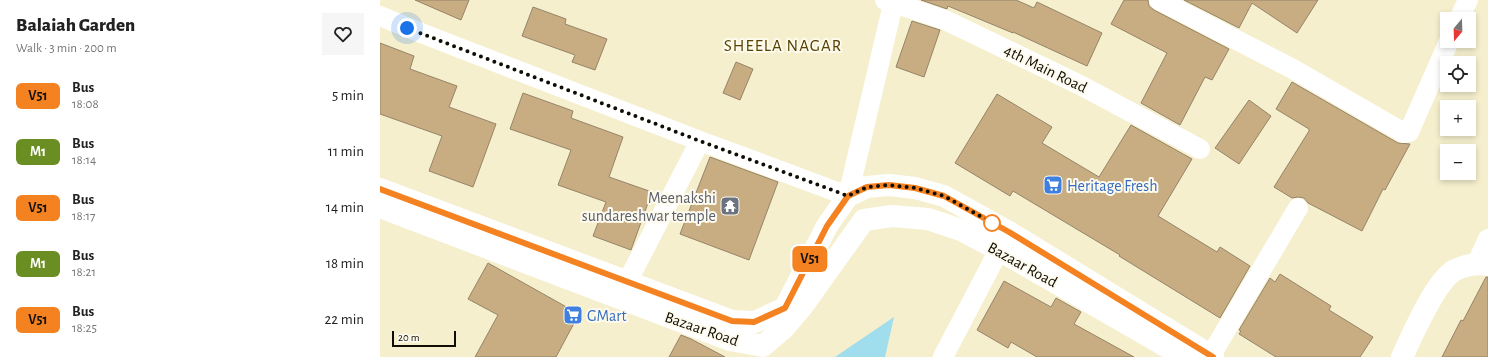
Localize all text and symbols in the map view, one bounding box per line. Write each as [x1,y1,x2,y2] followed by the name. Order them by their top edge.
[1440,12,1476,48] north arrow
[1440,12,1476,180] map controls
[322,13,364,55] button: heart
[16,16,135,35] text: Balaiah Garden
[397,18,417,38] your location
[724,37,842,54] district label: SHEELA NAGAR
[16,42,117,55] text: Walk · 3 min · 200 m
[1002,42,1090,96] street label: 4th Main Road
[1440,56,1476,92] button: locate
[72,80,94,95] text: Bus
[332,88,364,103] text: 5 min
[28,89,48,103] text: V51
[72,98,99,111] text: 18:08
[1440,100,1476,136] button: +
[72,136,94,151] text: Bus
[328,144,364,159] text: 11 min
[1440,144,1476,180] button: −
[30,145,46,159] text: M1
[72,154,96,167] text: 18:14
[1042,174,1064,196] supermarket icon: Heritage Fresh
[1067,178,1157,194] place label: Heritage Fresh
[582,190,716,224] place label: Meenakshi sundareshwar temple
[72,192,94,207] text: Bus
[719,195,741,217] temple icon: Meenakshi sundareshwar temple
[326,200,364,215] text: 14 min
[28,201,48,215] text: V51
[72,210,96,223] text: 18:17
[983,214,1001,232] unlabelled marker
[985,239,1060,290] street label: Bazaar Road
[787,246,833,272] line badge: V51
[72,248,94,263] text: Bus
[800,252,820,266] text: V51
[326,256,364,271] text: 18 min
[30,257,46,271] text: M1
[72,266,96,279] text: 18:21
[72,304,94,319] text: Bus
[562,304,584,326] supermarket icon: GMart
[587,308,627,324] place label: GMart
[663,309,741,349] street label: Bazaar Road
[325,312,364,327] text: 22 min
[28,313,48,327] text: V51
[72,322,97,335] text: 18:25
[392,329,456,348] scale bar
[398,332,419,343] text: 20 m

